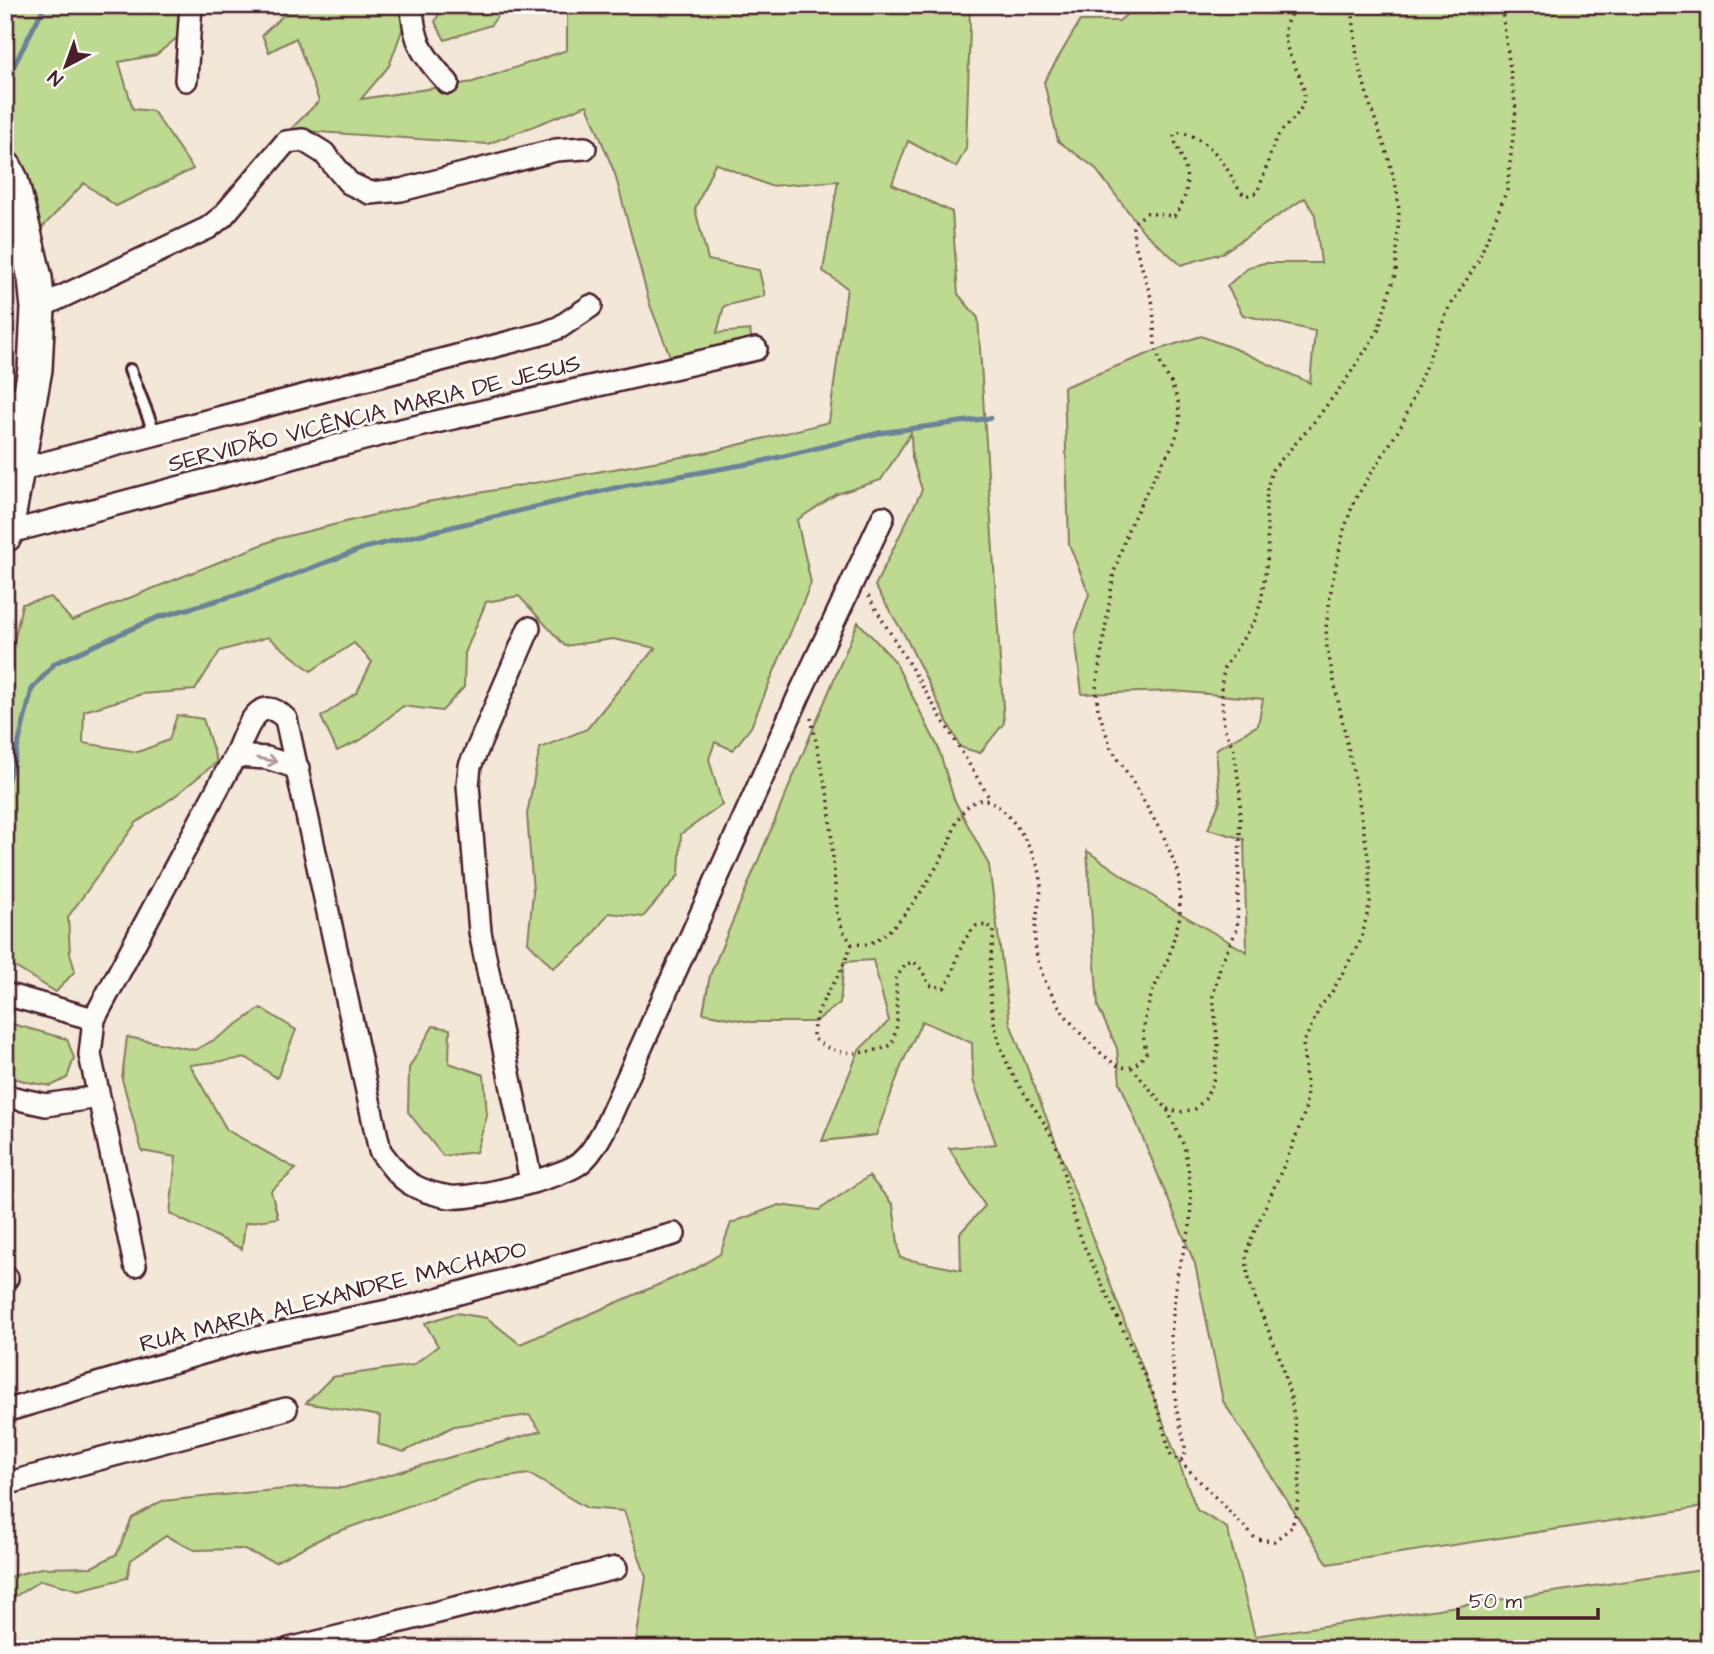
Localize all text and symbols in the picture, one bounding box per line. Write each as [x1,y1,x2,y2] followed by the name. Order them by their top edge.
[32,32,102,102] north arrow
[42,64,69,92] text: N
[164,346,584,482] street label: SERVIDÃO VICÊNCIA MARIA DE JESUS
[255,753,278,767] one-way arrow
[136,1232,530,1362] street label: RUA MARIA ALEXANDRE MACHADO
[1458,1577,1598,1621] scale bar
[1469,1587,1523,1616] text: 50 m

